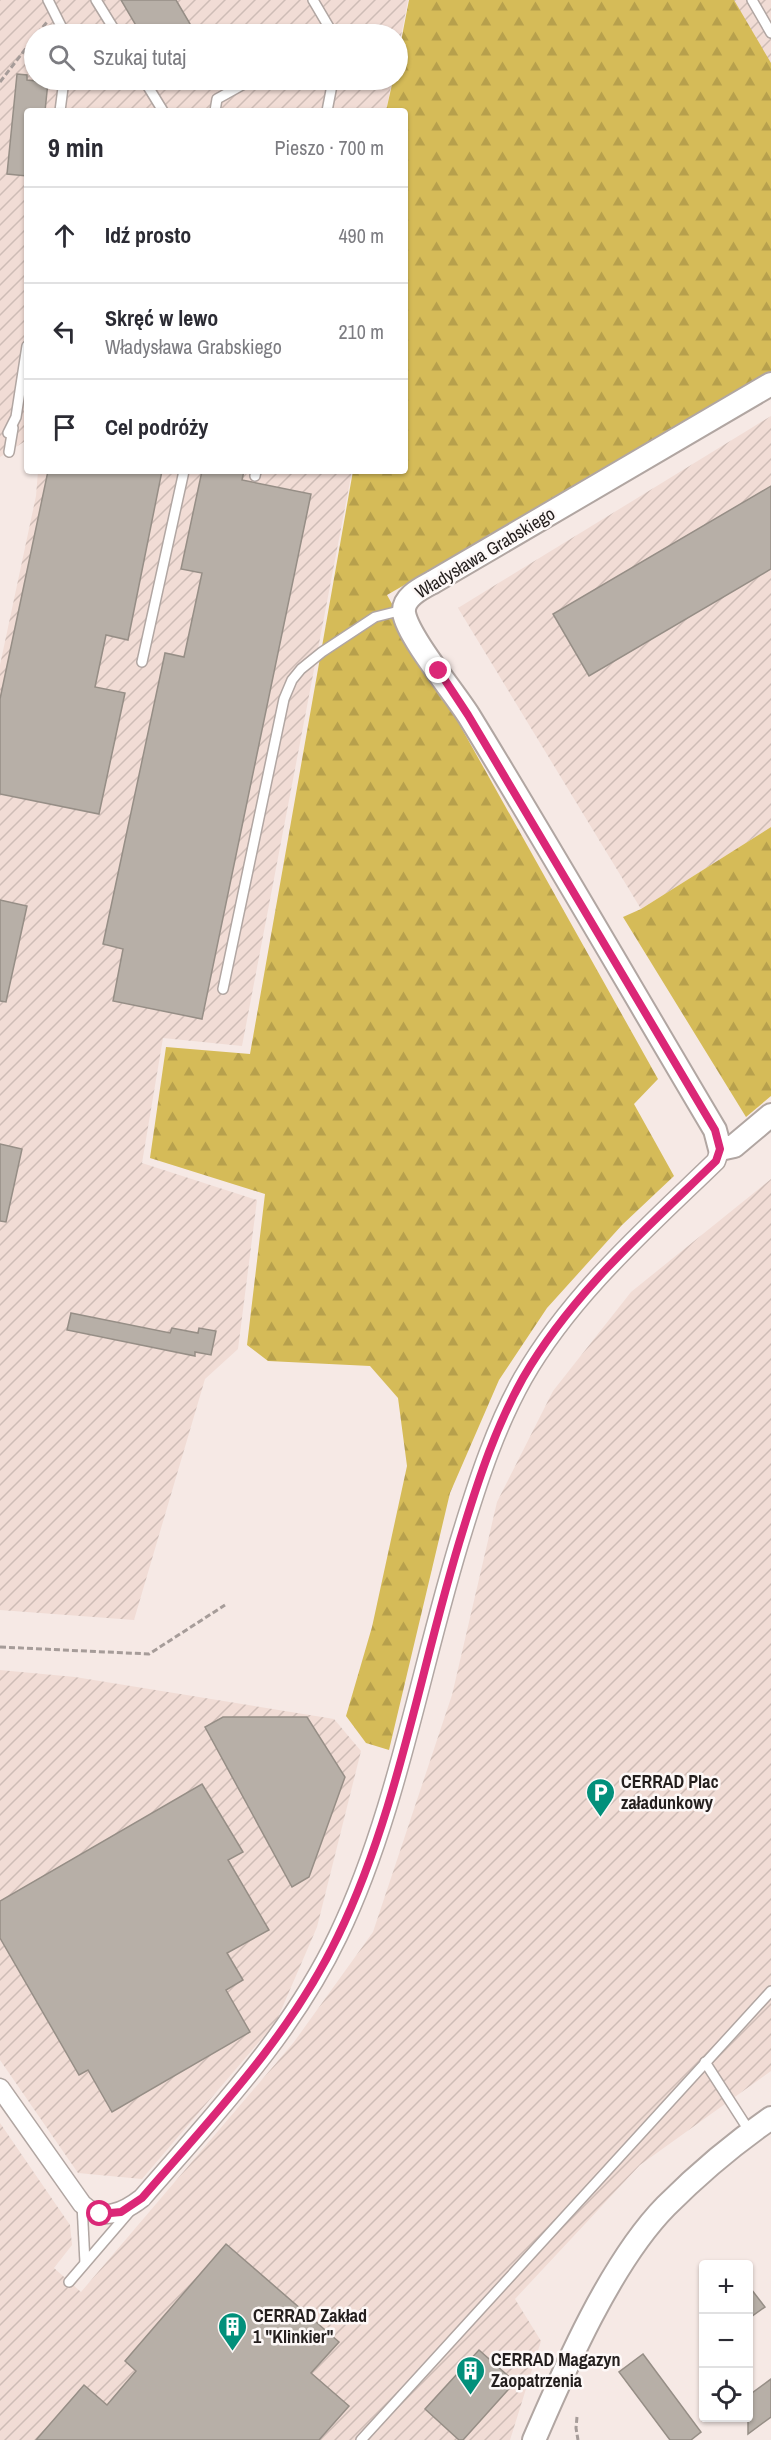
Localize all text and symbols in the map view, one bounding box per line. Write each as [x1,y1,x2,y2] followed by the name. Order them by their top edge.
[24,24,408,90] search box
[45,41,78,74] icon: search
[93,42,186,72] text: Szukaj tutaj
[48,130,104,165] text: 9 min
[275,134,384,161] text: Pieszo · 700 m
[48,219,81,252] icon: ahead
[105,220,191,250] text: Idź prosto
[338,222,384,249] text: 490 m
[105,303,218,333] text: Skręć w lewo
[48,315,81,348] icon: left
[338,318,384,345] text: 210 m
[105,333,282,360] text: Władysława Grabskiego
[48,411,81,444] icon: arrive
[105,412,208,442] text: Cel podróży
[410,501,559,604] street label: Władysława Grabskiego
[425,657,451,683] route end
[621,1769,719,1815] place label: CERRAD Plac załadunkowy
[584,1776,616,1818] parking icon: CERRAD Plac załadunkowy
[86,2200,112,2226] route start
[699,2260,753,2422] map controls
[699,2260,753,2314] button: +
[253,2303,367,2349] place label: CERRAD Zakład 1 "Klinkier"
[216,2310,248,2352] building icon: CERRAD Zakład 1 "Klinkier"
[699,2314,753,2368] button: −
[491,2347,621,2393] place label: CERRAD Magazyn Zaopatrzenia
[454,2354,486,2396] building icon: CERRAD Magazyn Zaopatrzenia
[699,2368,753,2422] button: locate

